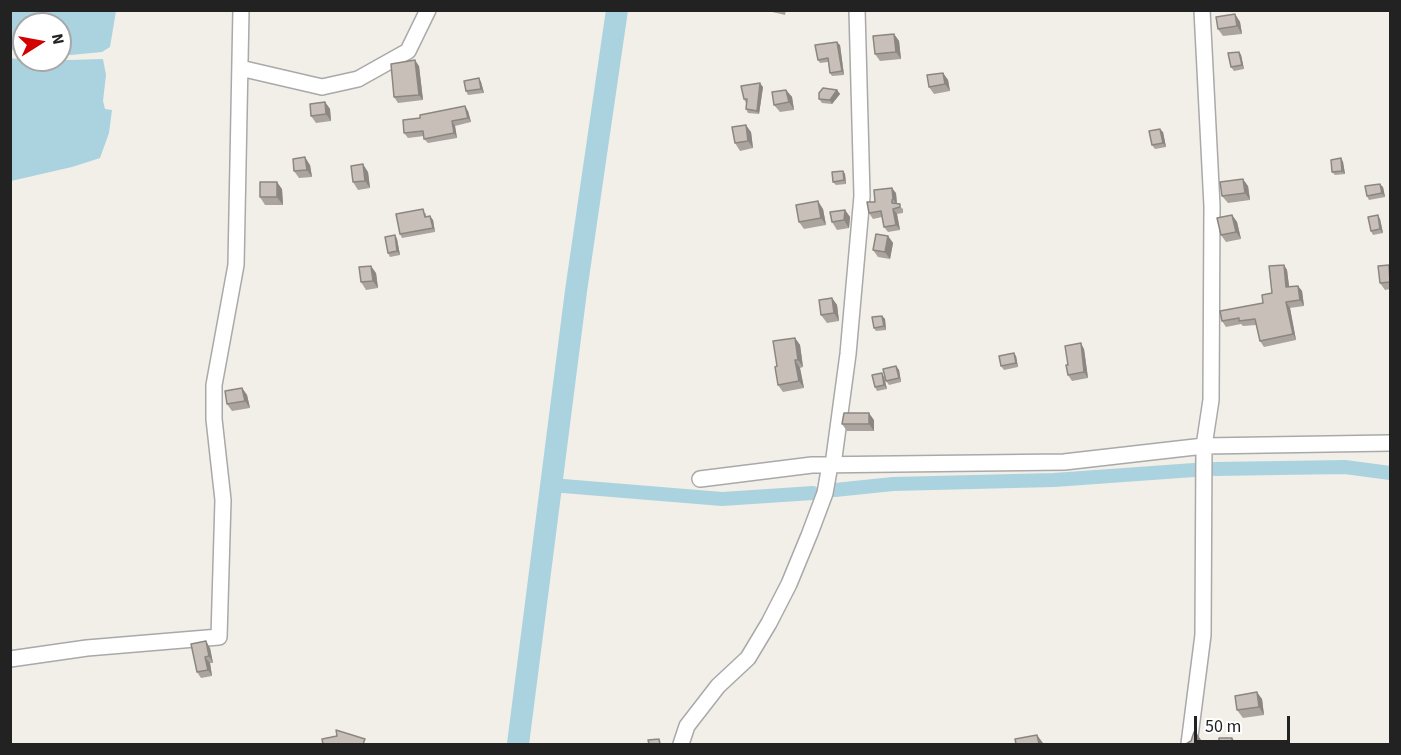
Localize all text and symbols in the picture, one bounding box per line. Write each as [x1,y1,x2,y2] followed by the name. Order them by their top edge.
[12,12,72,72] north arrow
[46,32,70,46] text: N
[1197,704,1293,742] scale bar
[1205,714,1241,739] text: 50 m

